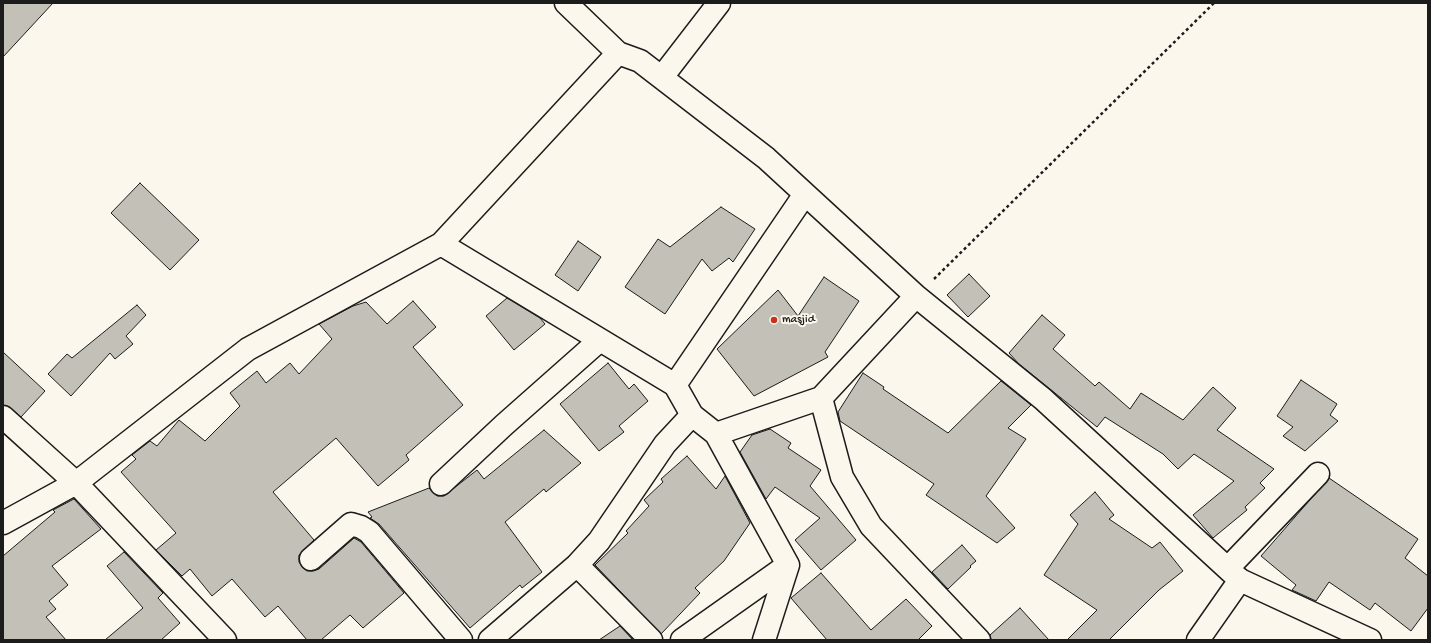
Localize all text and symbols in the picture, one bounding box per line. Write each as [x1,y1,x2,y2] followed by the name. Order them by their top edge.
[782,313,815,327] place label: masjid
[769,315,779,325] marker: masjid

